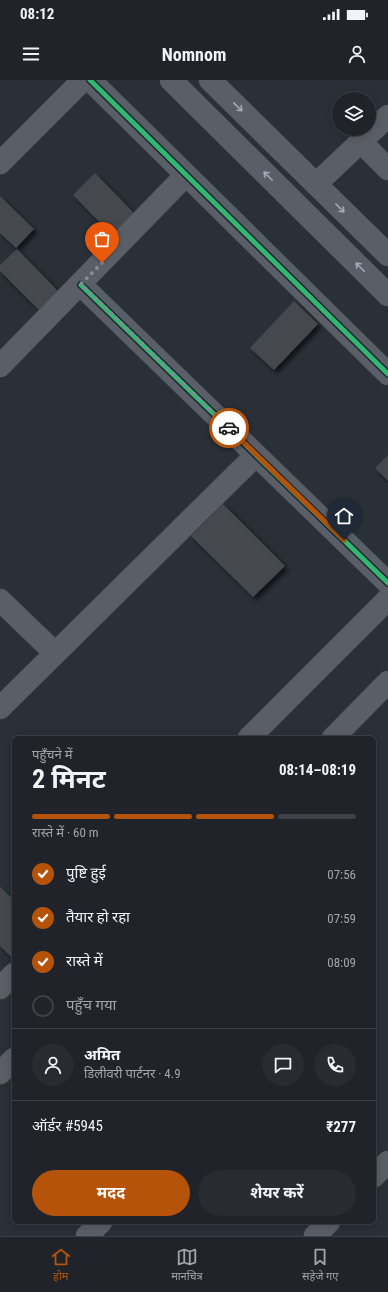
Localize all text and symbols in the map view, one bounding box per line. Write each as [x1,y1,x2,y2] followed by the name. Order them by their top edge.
[20,5,54,23] text: 08:12
[20,43,42,65] icon: menu
[346,43,368,65] icon: person
[162,44,226,65] text: Nomnom
[332,92,376,136] map controls
[332,92,376,136] button: layers
[233,102,243,112] one-way arrow
[263,171,273,181] one-way arrow
[335,203,345,213] one-way arrow
[85,222,119,263] pin
[91,228,113,250] icon: bag
[355,262,365,272] one-way arrow
[209,408,249,448] courier
[218,417,240,439] icon: car
[327,499,361,540] pin
[333,505,355,527] icon: home
[32,747,73,762] text: पहुँचने में
[279,761,356,779] text: 08:14–08:19
[32,764,106,794] text: 2 मिनट
[32,825,99,840] text: रास्ते में · 60 m
[32,863,54,885] icon: check
[66,864,106,882] text: पुष्टि हुई
[327,867,356,882] text: 07:56
[32,907,54,929] icon: check
[66,908,130,926] text: तैयार हो रहा
[327,911,356,926] text: 07:59
[32,951,54,973] icon: check
[66,952,103,970] text: रास्ते में
[327,955,356,970] text: 08:09
[66,996,116,1014] text: पहुँच गया
[32,1044,74,1086] button: person
[262,1044,304,1086] button: chat
[314,1044,356,1086] button: phone
[84,1046,120,1064] text: अमित
[84,1066,181,1081] text: डिलीवरी पार्टनर · 4.9
[32,1117,103,1135] text: ऑर्डर #5945
[326,1118,356,1136] text: ₹277
[32,1170,190,1216] button: मदद
[198,1170,356,1216] button: शेयर करें
[50,1246,72,1284] tab: होम
[171,1246,203,1284] tab: मानचित्र
[302,1246,338,1284] tab: सहेजे गए

